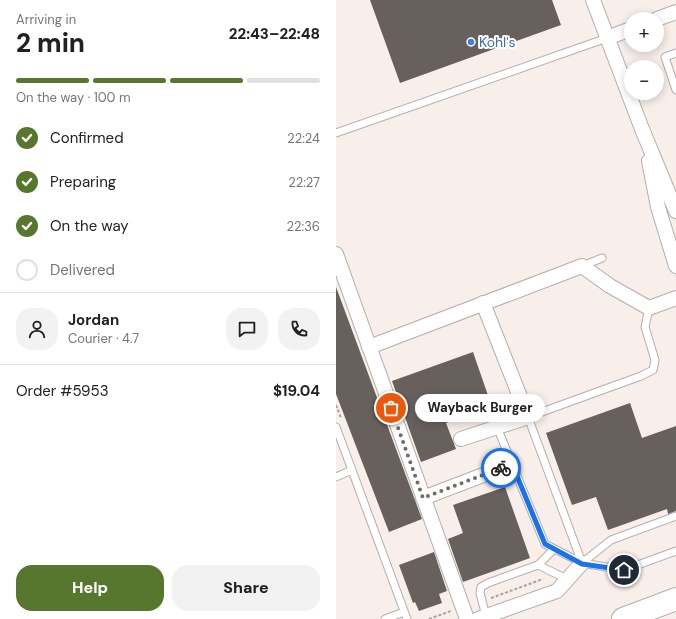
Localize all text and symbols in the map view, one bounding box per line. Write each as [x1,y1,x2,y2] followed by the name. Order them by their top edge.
[16,11,76,28] text: Arriving in
[624,12,664,100] map controls
[624,12,664,52] button: +
[229,24,320,44] text: 22:43–22:48
[16,26,85,60] text: 2 min
[479,33,515,51] place label: Kohl's
[466,37,476,47] marker: Kohl's
[624,60,664,100] button: −
[16,89,131,106] text: On the way · 100 m
[16,127,38,149] icon: check
[50,128,124,148] text: Confirmed
[287,130,320,147] text: 22:24
[16,171,38,193] icon: check
[50,172,116,192] text: Preparing
[288,174,320,191] text: 22:27
[16,215,38,237] icon: check
[50,216,129,236] text: On the way
[287,218,320,235] text: 22:36
[50,260,115,280] text: Delivered
[16,308,58,350] button: person
[226,308,268,350] button: chat
[278,308,320,350] button: phone
[68,310,119,330] text: Jordan
[68,330,139,347] text: Courier · 4.7
[16,381,109,401] text: Order #5953
[273,381,320,401] text: $19.04
[374,391,408,425] pin
[415,394,545,422] callout: Wayback Burger
[380,397,402,419] icon: bag
[427,399,533,416] text: Wayback Burger
[481,448,521,488] courier
[490,457,512,479] icon: bike
[607,553,641,587] pin
[613,559,635,581] icon: home
[16,565,164,611] button: Help
[172,565,320,611] button: Share

